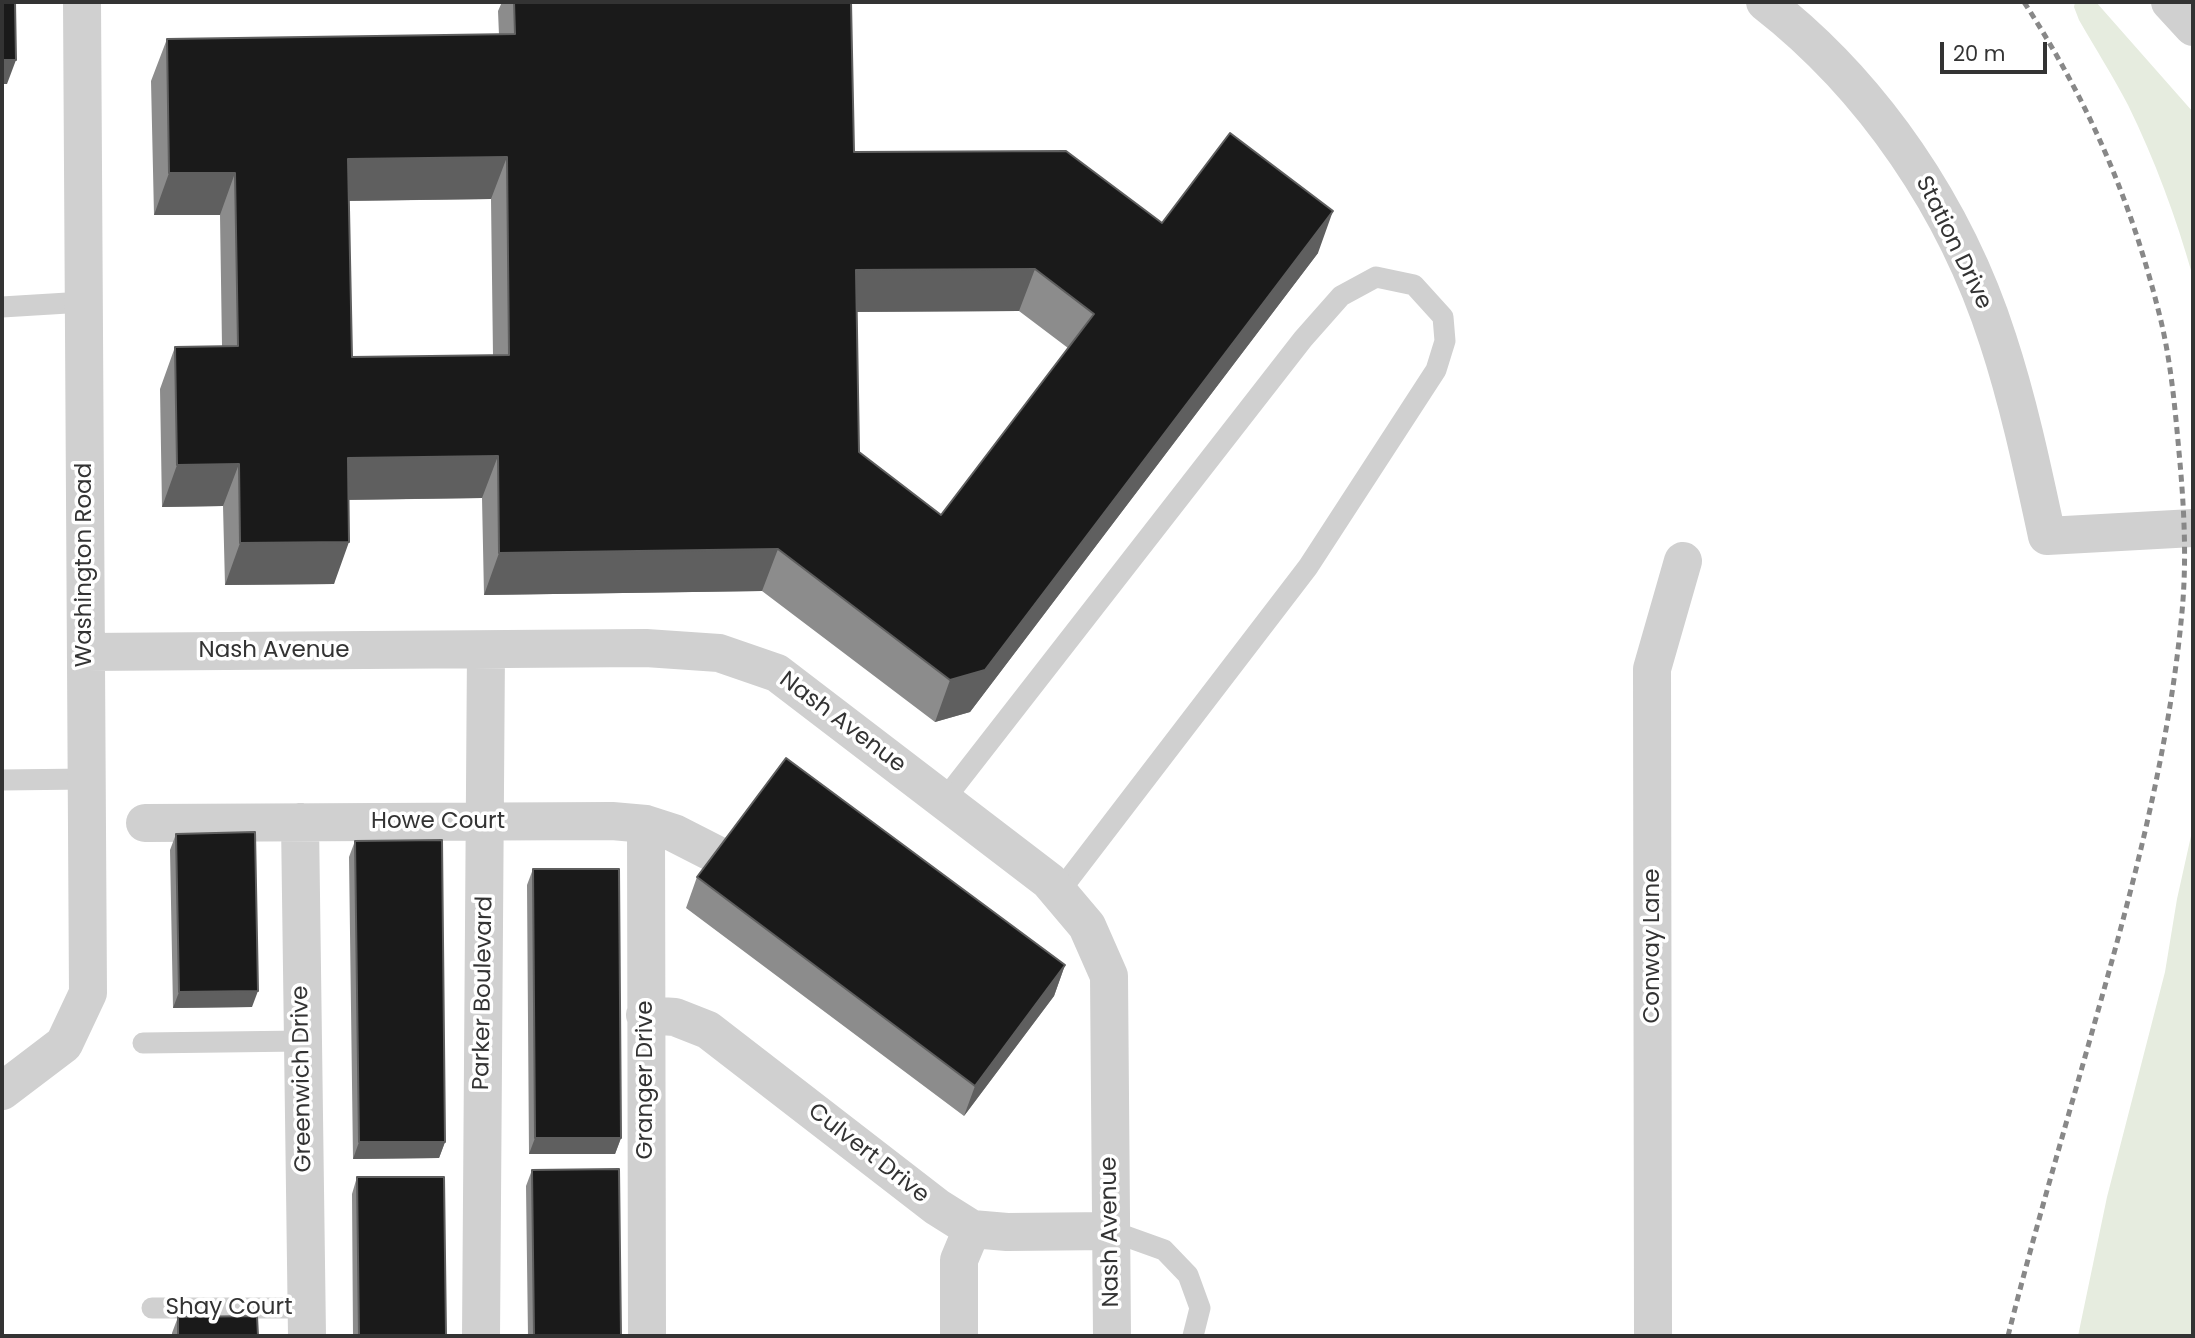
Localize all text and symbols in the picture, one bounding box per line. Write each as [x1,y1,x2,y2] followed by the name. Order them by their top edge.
[1943,28,2050,72] scale bar
[1953,39,2006,68] text: 20 m
[1909,172,1997,314] street label: Station Drive
[71,463,99,667] street label: Washington Road
[199,637,349,665] street label: Nash Avenue
[773,667,911,779] street label: Nash Avenue
[371,808,505,836] street label: Howe Court
[1639,868,1667,1024] street label: Conway Lane
[469,896,499,1090] street label: Parker Boulevard
[288,985,318,1173] street label: Greenwich Drive
[632,1001,660,1159] street label: Granger Drive
[802,1098,934,1210] street label: Culvert Drive
[1096,1156,1126,1308] street label: Nash Avenue
[165,1294,293,1322] street label: Shay Court

